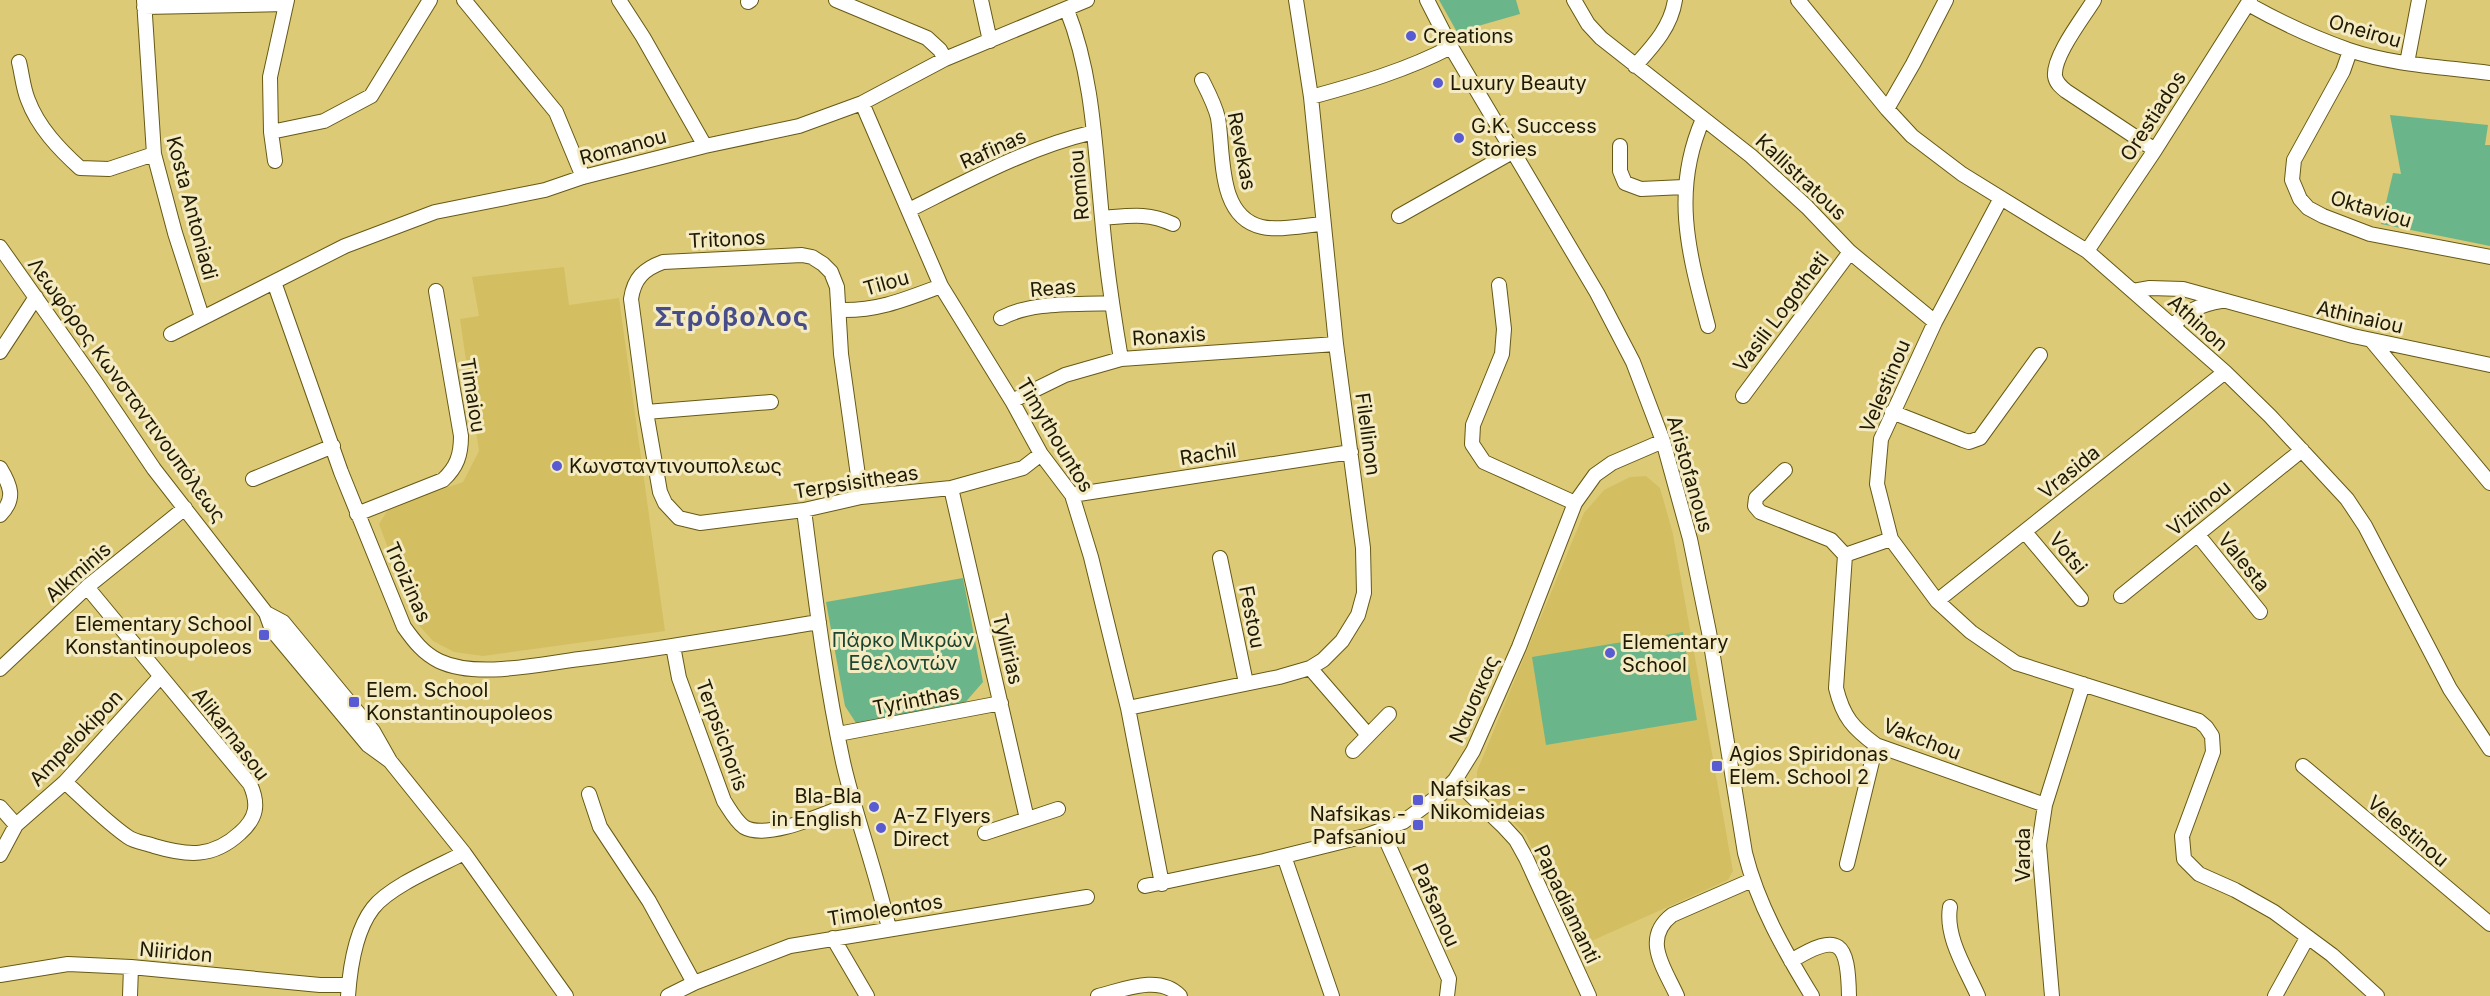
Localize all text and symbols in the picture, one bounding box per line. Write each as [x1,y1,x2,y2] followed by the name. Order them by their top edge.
[2326,9,2404,53] street label: Oneirou
[1423,24,1514,48] place label: Creations
[1404,29,1418,43] marker: Creations
[2115,67,2191,165] street label: Orestiados
[1450,71,1587,95] place label: Luxury Beauty
[1431,76,1445,90] marker: Luxury Beauty
[1223,110,1261,192] street label: Revekas
[1471,114,1597,161] place label: G.K. Success Stories
[577,124,669,170] street label: Romanou
[956,124,1030,174] street label: Rafinas
[1750,129,1852,225] street label: Kallistratous
[1452,131,1466,145] marker: G.K. Success Stories
[161,134,223,282] street label: Kosta Antoniadi
[1064,149,1094,221] street label: Romiou
[2327,185,2415,233] street label: Oktaviou
[688,225,766,253] street label: Tritonos
[1728,247,1834,377] street label: Vasili Logotheti
[23,253,231,527] street label: Λεωφόρος Κωνσταντινουπόλεως
[860,265,912,301] street label: Tilou
[1029,274,1077,302] street label: Reas
[2163,290,2233,356] street label: Athinon
[2314,295,2406,339] street label: Athinaiou
[654,301,810,332] district label: Στρόβολος
[1131,321,1207,351] street label: Ronaxis
[1855,336,1915,436] street label: Velestinou
[455,356,491,434] street label: Timaiou
[1011,373,1099,497] street label: Timythountos
[1350,391,1386,477] street label: Filellinon
[1662,413,1718,535] street label: Aristofanous
[1178,438,1238,470] street label: Rachil
[2034,440,2104,504] street label: Vrasida
[569,454,782,478] place label: Κωνσταντινουπολεως
[550,459,564,473] marker: Κωνσταντινουπολεως
[792,460,920,504] street label: Terpsisitheas
[2162,475,2236,541] street label: Viziinou
[2044,527,2092,579] street label: Votsi
[2213,528,2275,596] street label: Valesta
[40,537,116,607] street label: Alkminis
[380,538,436,626] street label: Troizinas
[1234,584,1270,650] street label: Festou
[988,611,1028,687] street label: Tyllirias
[65,612,252,659] place label: Elementary School Konstantinoupoleos
[257,628,271,642] marker: Elementary School Konstantinoupoleos
[832,628,975,675] park label: Πάρκο Μικρών Εθελοντών
[1622,630,1728,677] place label: Elementary School
[1603,646,1617,660] marker: Elementary School
[1444,651,1504,747] street label: Ναυσικας
[691,676,753,794] street label: Terpsichoris
[366,678,553,725] place label: Elem. School Konstantinoupoleos
[871,680,961,720] street label: Tyrinthas
[187,683,275,785] street label: Alikarnasou
[24,685,128,791] street label: Ampelokipon
[347,695,361,709] marker: Elem. School Konstantinoupoleos
[1880,713,1964,765] street label: Vakchou
[1729,742,1889,789] place label: Agios Spiridonas Elem. School 2
[1710,759,1724,773] marker: Agios Spiridonas Elem. School 2
[1430,777,1545,824] place label: Nafsikas - Nikomideias
[772,784,862,831] place label: Bla-Bla in English
[2363,790,2453,872] street label: Velestinou
[1411,793,1425,807] marker: Nafsikas - Nikomideias
[867,800,881,814] marker: Bla-Bla in English
[1310,802,1406,849] place label: Nafsikas - Pafsaniou
[893,804,991,851] place label: A-Z Flyers Direct
[1411,818,1425,832] marker: Nafsikas - Pafsaniou
[874,821,888,835] marker: A-Z Flyers Direct
[2011,828,2035,882] street label: Varda
[1529,841,1605,967] street label: Papadiamanti
[1407,860,1465,950] street label: Pafsanou
[826,889,944,931] street label: Timoleontos
[138,937,214,967] street label: Niiridon

